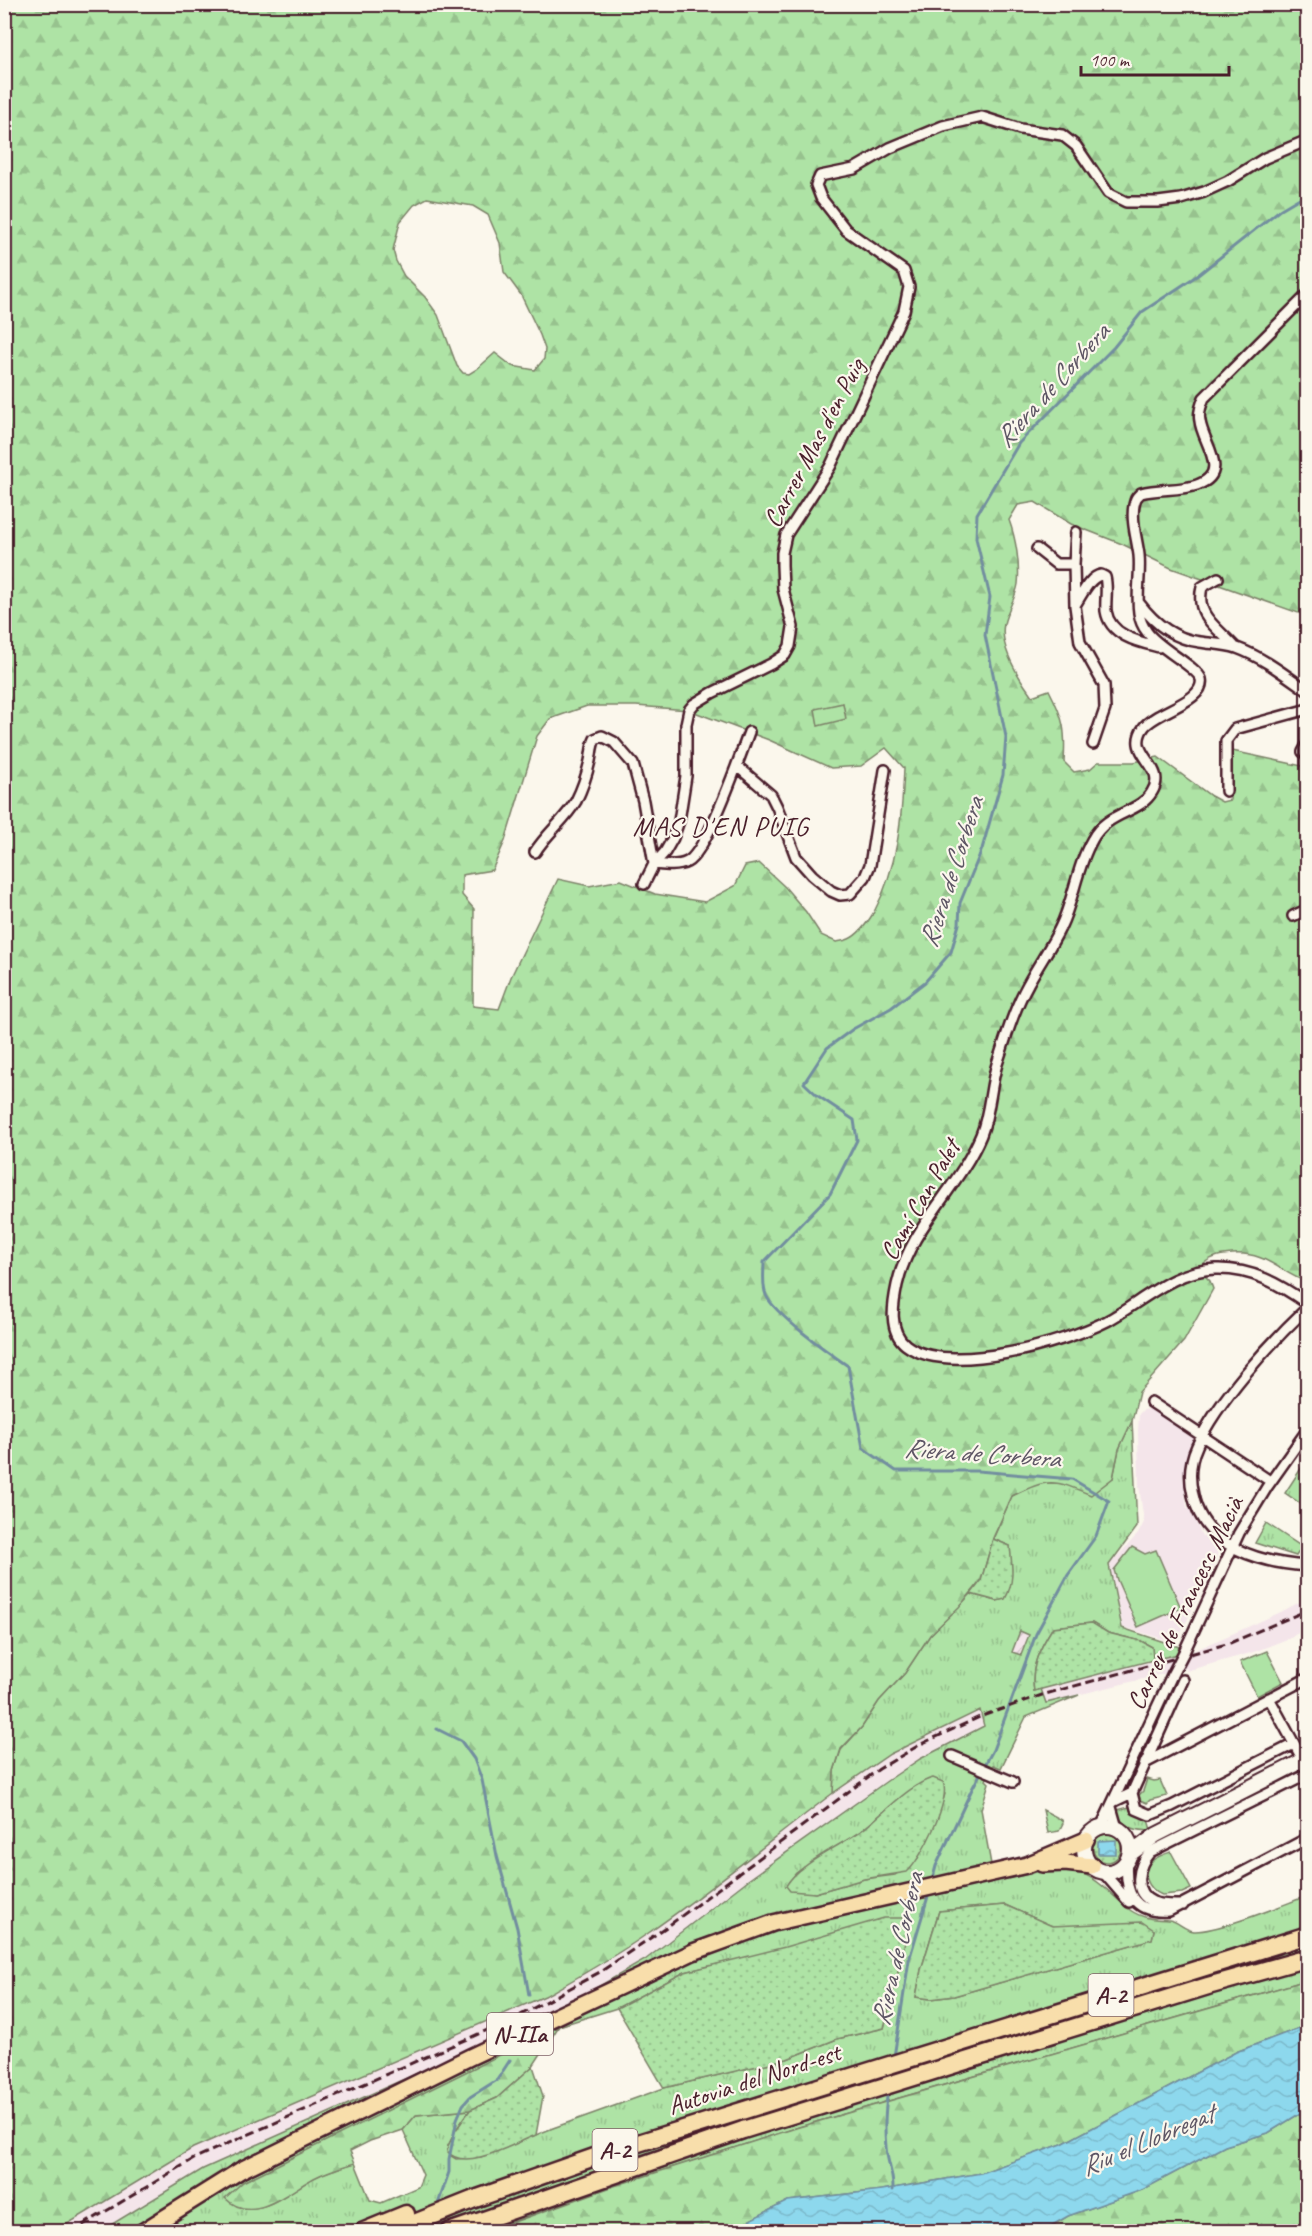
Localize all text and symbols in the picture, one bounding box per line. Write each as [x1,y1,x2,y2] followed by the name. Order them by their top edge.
[1081,39,1230,77] scale bar
[1090,49,1131,71] text: 100 m
[987,314,1118,454] water label: Riera de Corbera
[756,351,873,533] street label: Carrer Mas d'en Puig
[911,791,992,951] water label: Riera de Corbera
[633,809,811,843] district label: MAS D'EN PUIG
[872,1131,969,1266] street label: Camí Can Palet
[903,1431,1063,1476] water label: Riera de Corbera
[1119,1490,1252,1715] street label: Carrer de Francesc Macià
[863,1867,932,2029] water label: Riera de Corbera
[1088,1974,1134,2016] road number: A-2
[487,2013,553,2055] road number: N-IIa
[664,2035,847,2122] street label: Autovia del Nord-est
[1075,2094,1225,2183] water label: Riu el Llobregat
[592,2129,638,2171] road number: A-2

